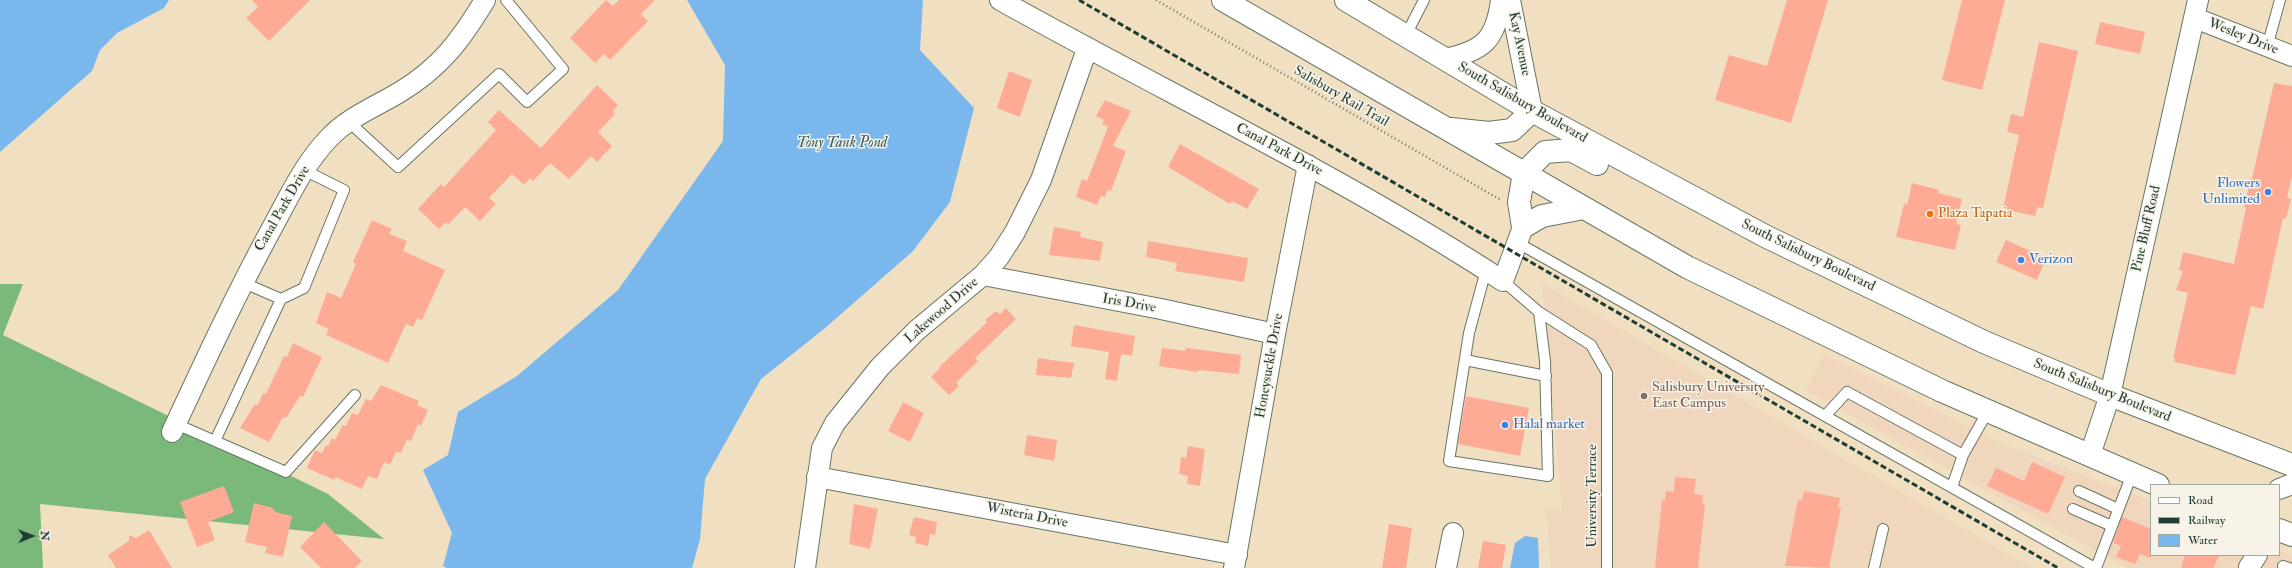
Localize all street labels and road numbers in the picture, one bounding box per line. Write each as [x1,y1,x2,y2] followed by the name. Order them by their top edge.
[1504,10,1534,78] street label: Kay Avenue
[2205,15,2281,59] street label: Wesley Drive
[1454,59,1590,147] street label: South Salisbury Boulevard
[1290,63,1392,131] street label: Salisbury Rail Trail
[1233,120,1325,180] street label: Canal Park Drive
[252,163,314,255] street label: Canal Park Drive
[2129,184,2165,274] street label: Pine Bluff Road
[1738,216,1878,296] street label: South Salisbury Boulevard
[902,274,982,348] street label: Lakewood Drive
[1101,291,1157,317] street label: Iris Drive
[1253,312,1287,420] street label: Honeysuckle Drive
[2031,356,2173,426] street label: South Salisbury Boulevard
[1585,444,1601,548] street label: University Terrace
[985,500,1069,532] street label: Wisteria Drive

